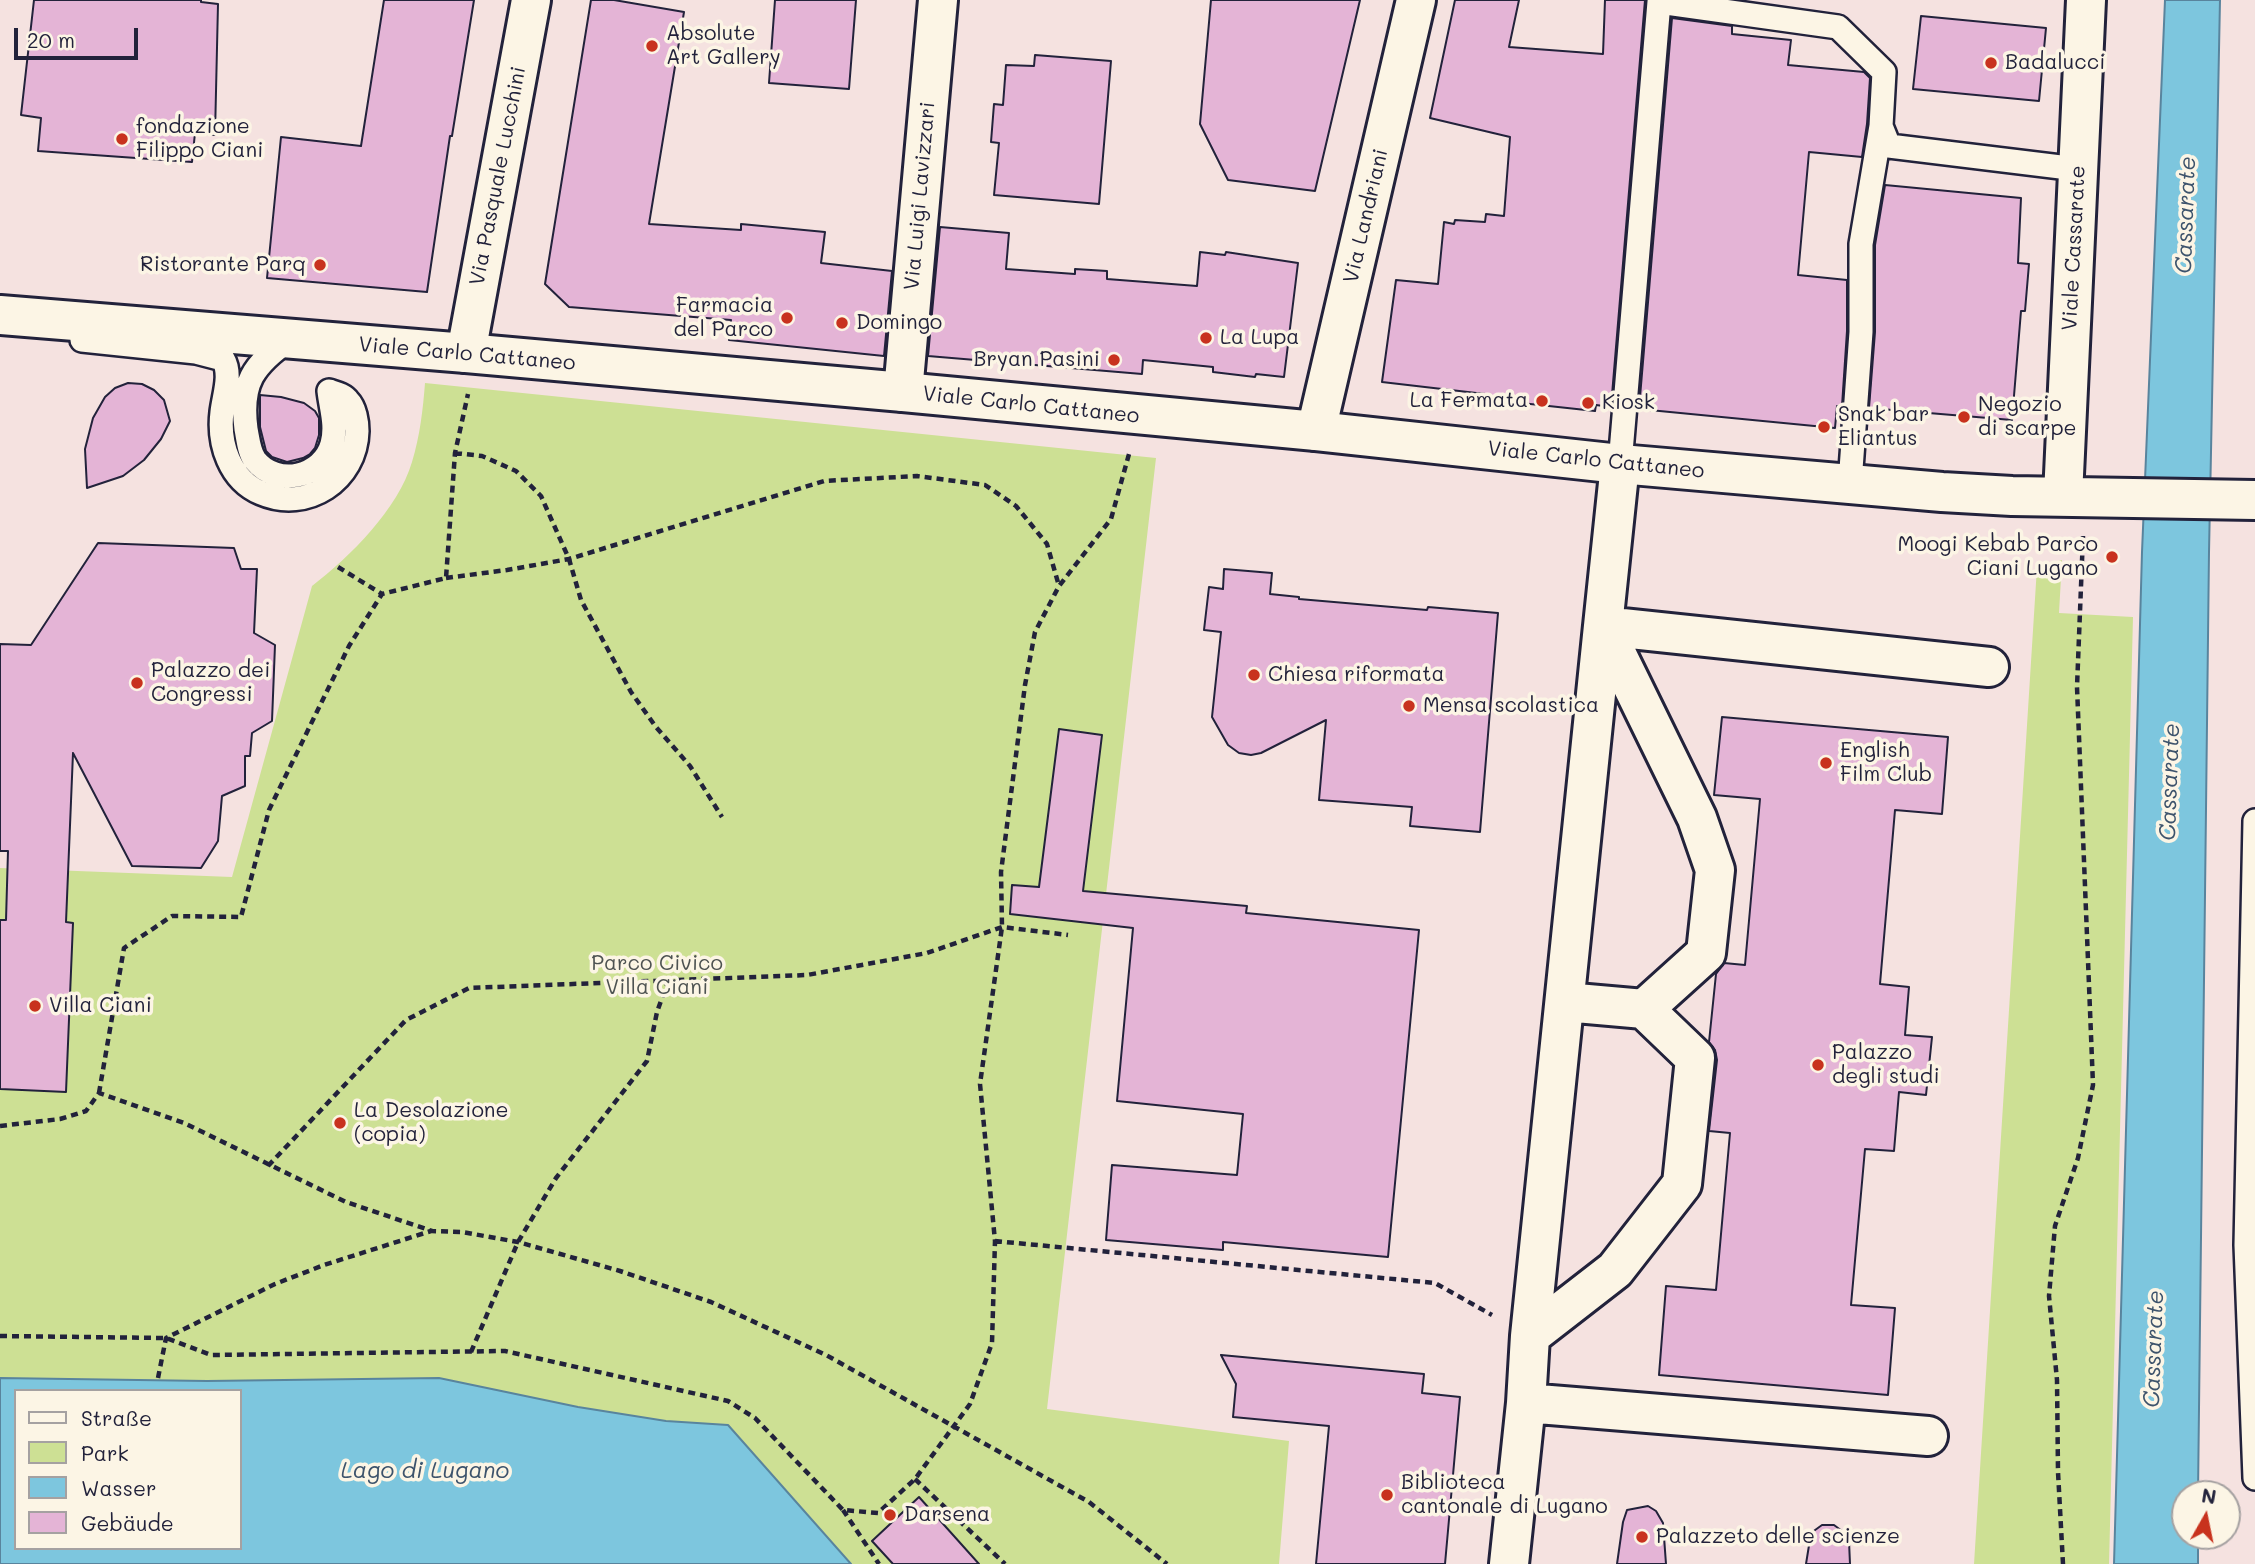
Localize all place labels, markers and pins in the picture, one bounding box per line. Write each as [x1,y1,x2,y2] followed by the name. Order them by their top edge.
[666,21,781,71] place label: Absolute Art Gallery
[644,38,660,54] marker: Absolute Art Gallery
[2005,50,2105,76] place label: Badalucci
[1983,55,1999,71] marker: Badalucci
[136,114,264,164] place label: fondazione Filippo Ciani
[114,131,130,147] marker: fondazione Filippo Ciani
[140,252,306,278] place label: Ristorante Parq
[312,257,328,273] marker: Ristorante Parq
[673,293,773,343] place label: Farmacia del Parco
[779,310,795,326] marker: Farmacia del Parco
[856,310,942,336] place label: Domingo
[834,315,850,331] marker: Domingo
[1220,325,1299,351] place label: La Lupa
[1198,330,1214,346] marker: La Lupa
[973,347,1100,373] place label: Bryan Pasini
[1106,352,1122,368] marker: Bryan Pasini
[1410,388,1528,414] place label: La Fermata
[1602,390,1655,416] place label: Kiosk
[1978,392,2077,442] place label: Negozio di scarpe
[1534,393,1550,409] marker: La Fermata
[1580,395,1596,411] marker: Kiosk
[1838,402,1929,452] place label: Snak bar Eliantus
[1956,409,1972,425] marker: Negozio di scarpe
[1816,419,1832,435] marker: Snak bar Eliantus
[1897,532,2098,582] place label: Moogi Kebab Parco Ciani Lugano
[2104,549,2120,565] marker: Moogi Kebab Parco Ciani Lugano
[151,658,271,708] place label: Palazzo dei Congressi
[1268,662,1445,688] place label: Chiesa riformata
[1246,667,1262,683] marker: Chiesa riformata
[129,675,145,691] marker: Palazzo dei Congressi
[1423,693,1599,719] place label: Mensa scolastica
[1401,698,1417,714] marker: Mensa scolastica
[1840,738,1932,788] place label: English Film Club
[1818,755,1834,771] marker: English Film Club
[49,993,152,1019] place label: Villa Ciani
[27,998,43,1014] marker: Villa Ciani
[1832,1040,1940,1090] place label: Palazzo degli studi
[1810,1057,1826,1073] marker: Palazzo degli studi
[354,1098,508,1148] place label: La Desolazione (copia)
[332,1115,348,1131] marker: La Desolazione (copia)
[1401,1470,1608,1520] place label: Biblioteca cantonale di Lugano
[1379,1487,1395,1503] marker: Biblioteca cantonale di Lugano
[904,1502,990,1528] place label: Darsena
[882,1507,898,1523] marker: Darsena
[1656,1524,1900,1550] place label: Palazzeto delle scienze
[1634,1529,1650,1545] marker: Palazzeto delle scienze

